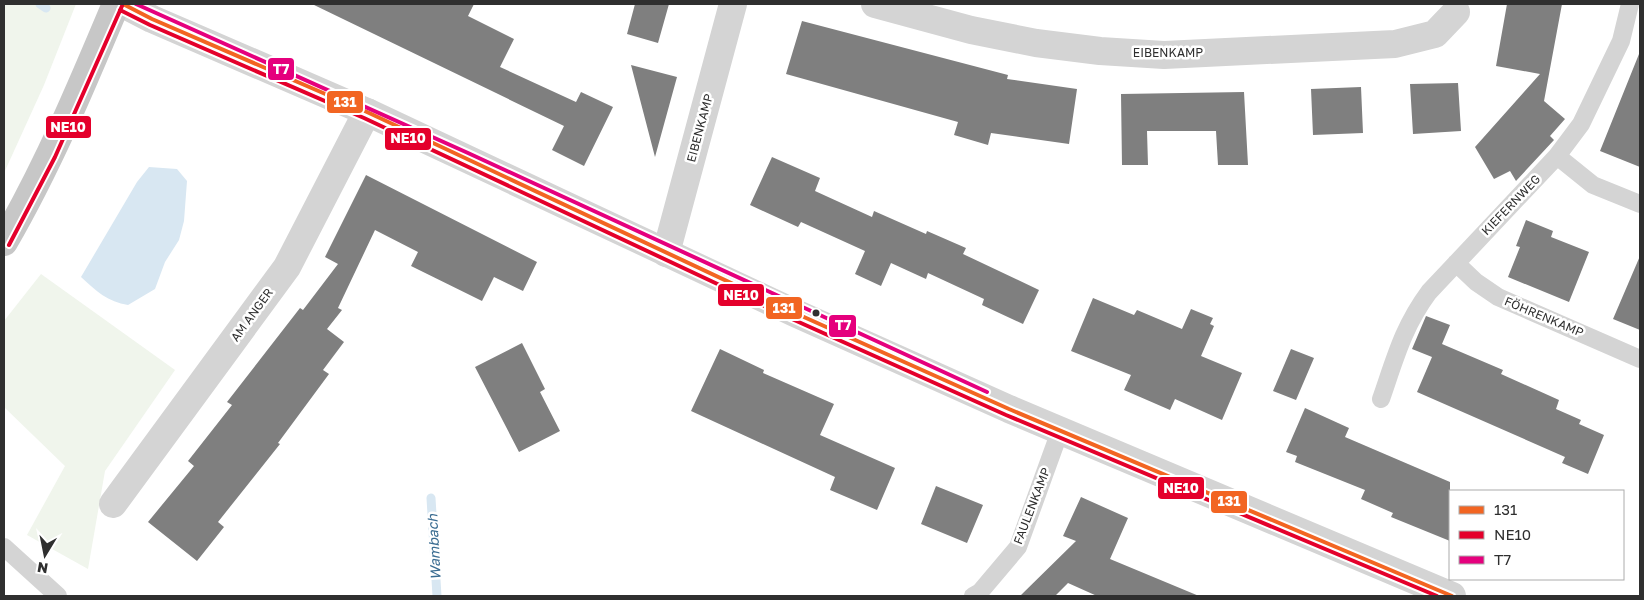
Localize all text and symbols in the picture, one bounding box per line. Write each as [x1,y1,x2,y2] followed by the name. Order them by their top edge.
[1133,45,1203,60] street label: EIBENKAMP
[267,57,295,81] line badge: T7
[273,60,290,77] text: T7
[326,90,364,114] line badge: 131
[683,92,716,164] street label: EIBENKAMP
[334,93,356,110] text: 131
[45,115,92,139] line badge: NE10
[50,118,86,135] text: NE10
[384,127,432,151] line badge: NE10
[390,129,426,146] text: NE10
[1478,171,1543,238] street label: KIEFERNWEG
[717,283,765,307] line badge: NE10
[227,285,276,344] street label: AM ANGER
[723,286,759,303] text: NE10
[1502,293,1586,340] street label: FÖHRENKAMP
[765,296,803,320] line badge: 131
[773,299,795,316] text: 131
[811,308,821,318] unlabelled marker
[828,314,857,338] line badge: T7
[835,316,852,333] text: T7
[1010,465,1053,546] street label: FAULENKAMP
[1157,476,1205,500] line badge: NE10
[1163,479,1199,496] text: NE10
[1210,490,1248,514] line badge: 131
[1449,490,1624,580] legend
[1218,492,1240,509] text: 131
[1494,500,1517,518] text: 131
[423,512,444,580] water label: Wambach
[1494,525,1531,543] text: NE10
[20,530,70,580] north arrow
[1494,550,1511,568] text: T7
[36,559,49,578] text: N

